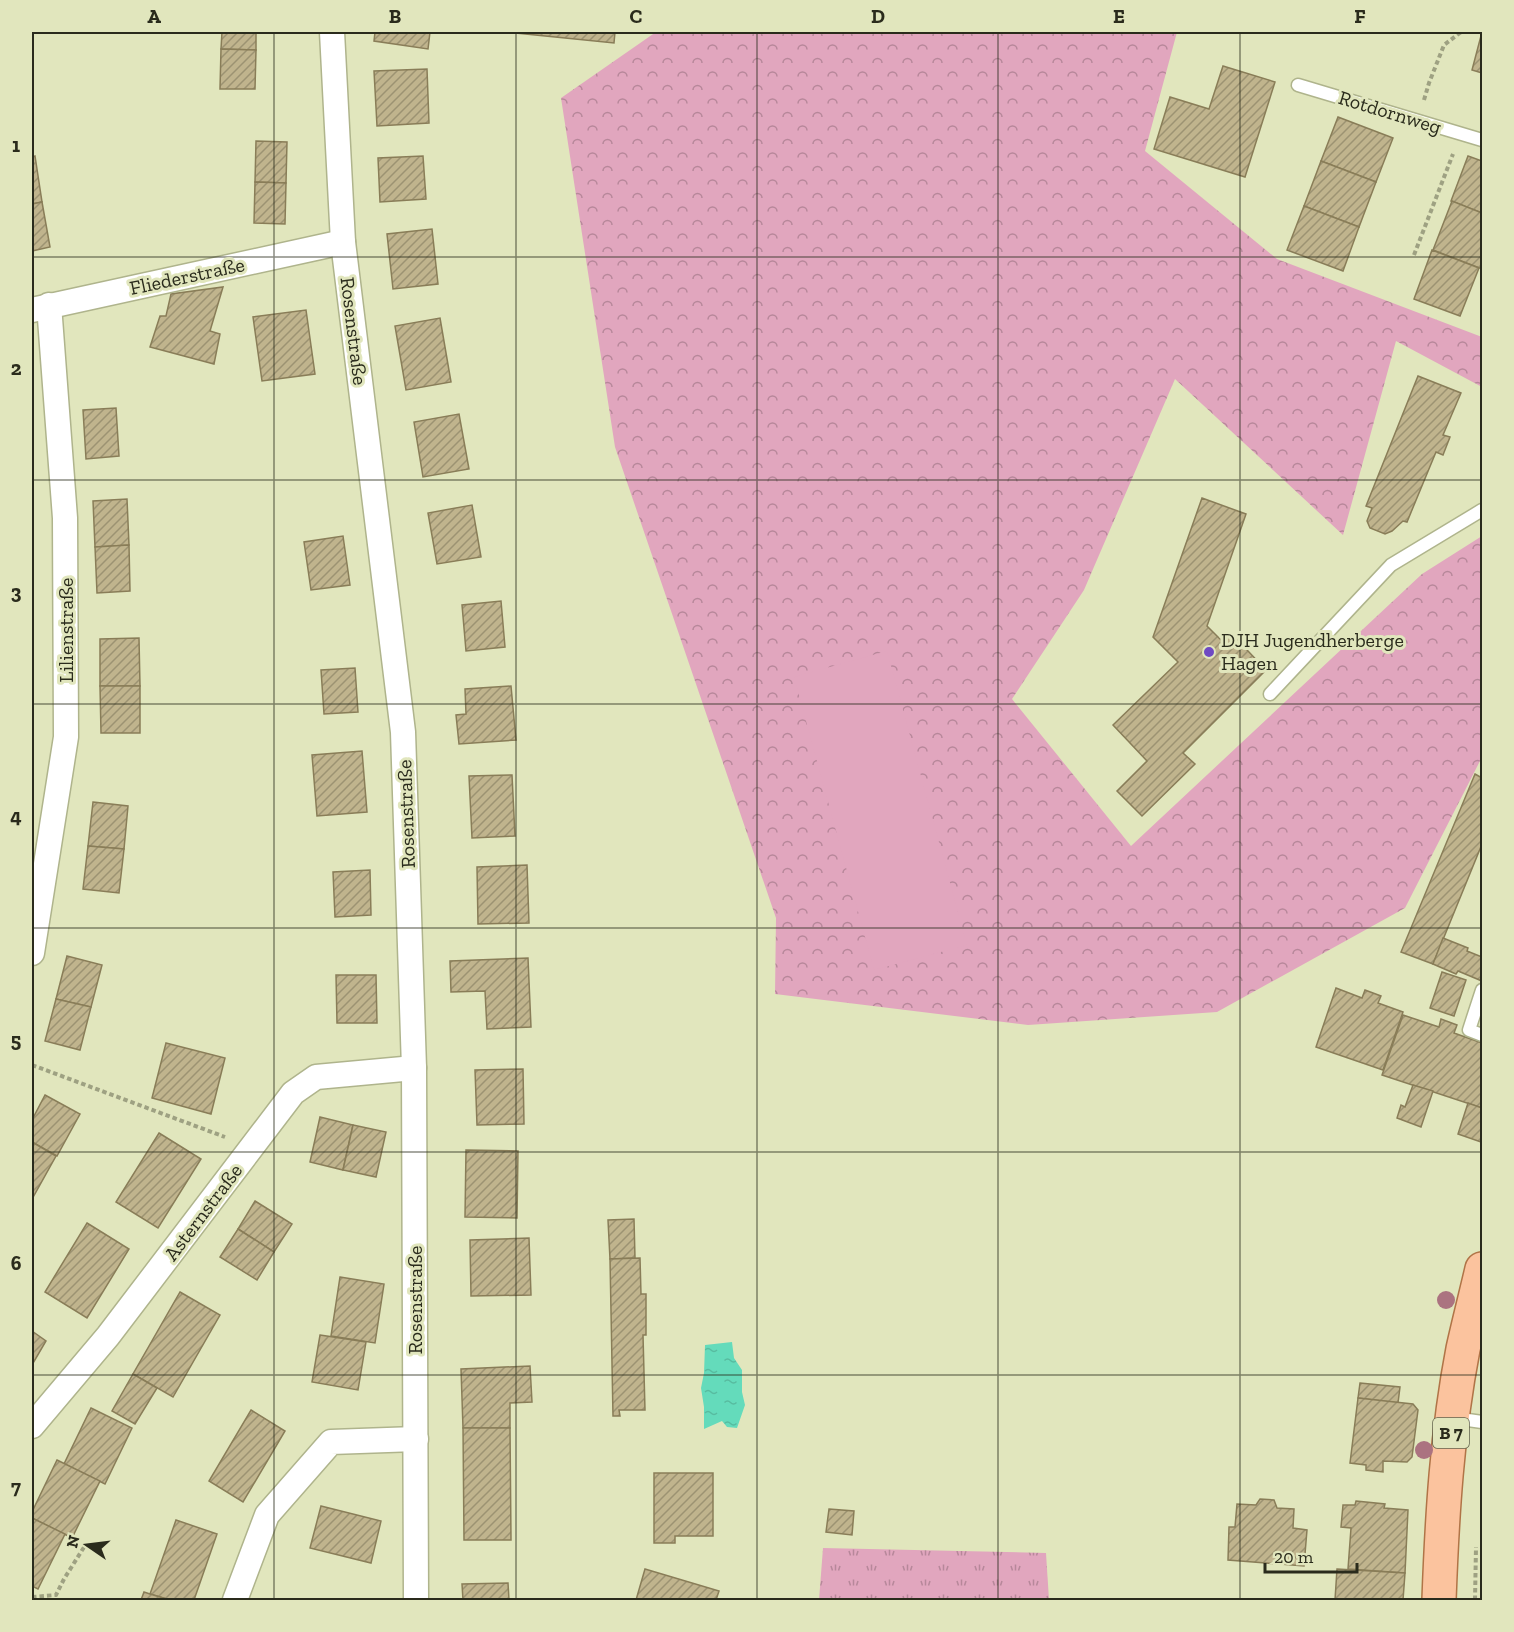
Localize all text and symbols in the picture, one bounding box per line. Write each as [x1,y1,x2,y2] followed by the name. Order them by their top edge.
[147,4,161,28] text: A
[389,4,401,28] text: B
[630,4,643,28] text: C
[871,4,885,28] text: D
[1113,4,1125,28] text: E
[1354,4,1366,28] text: F
[1336,85,1444,139] street label: Rotdornweg
[12,133,20,157] text: 1
[127,252,247,300] street label: Fliederstraße
[335,276,373,386] street label: Rosenstraße
[11,356,22,380] text: 2
[54,578,78,682] street label: Lilienstraße
[11,580,22,604] text: 3
[1221,628,1404,675] place label: DJH Jugendherberge Hagen
[1202,645,1216,659] marker: DJH Jugendherberge Hagen
[392,759,420,869] street label: Rosenstraße
[10,804,22,828] text: 4
[11,1028,21,1052] text: 5
[159,1159,247,1265] street label: Asternstraße
[403,1246,427,1354] street label: Rosenstraße
[11,1251,22,1275] text: 6
[1433,1418,1469,1448] road number: B 7
[11,1475,21,1499] text: 7
[57,1515,117,1575] north arrow
[62,1533,84,1550] text: N
[1265,1536,1356,1574] scale bar
[1274,1546,1314,1568] text: 20 m

